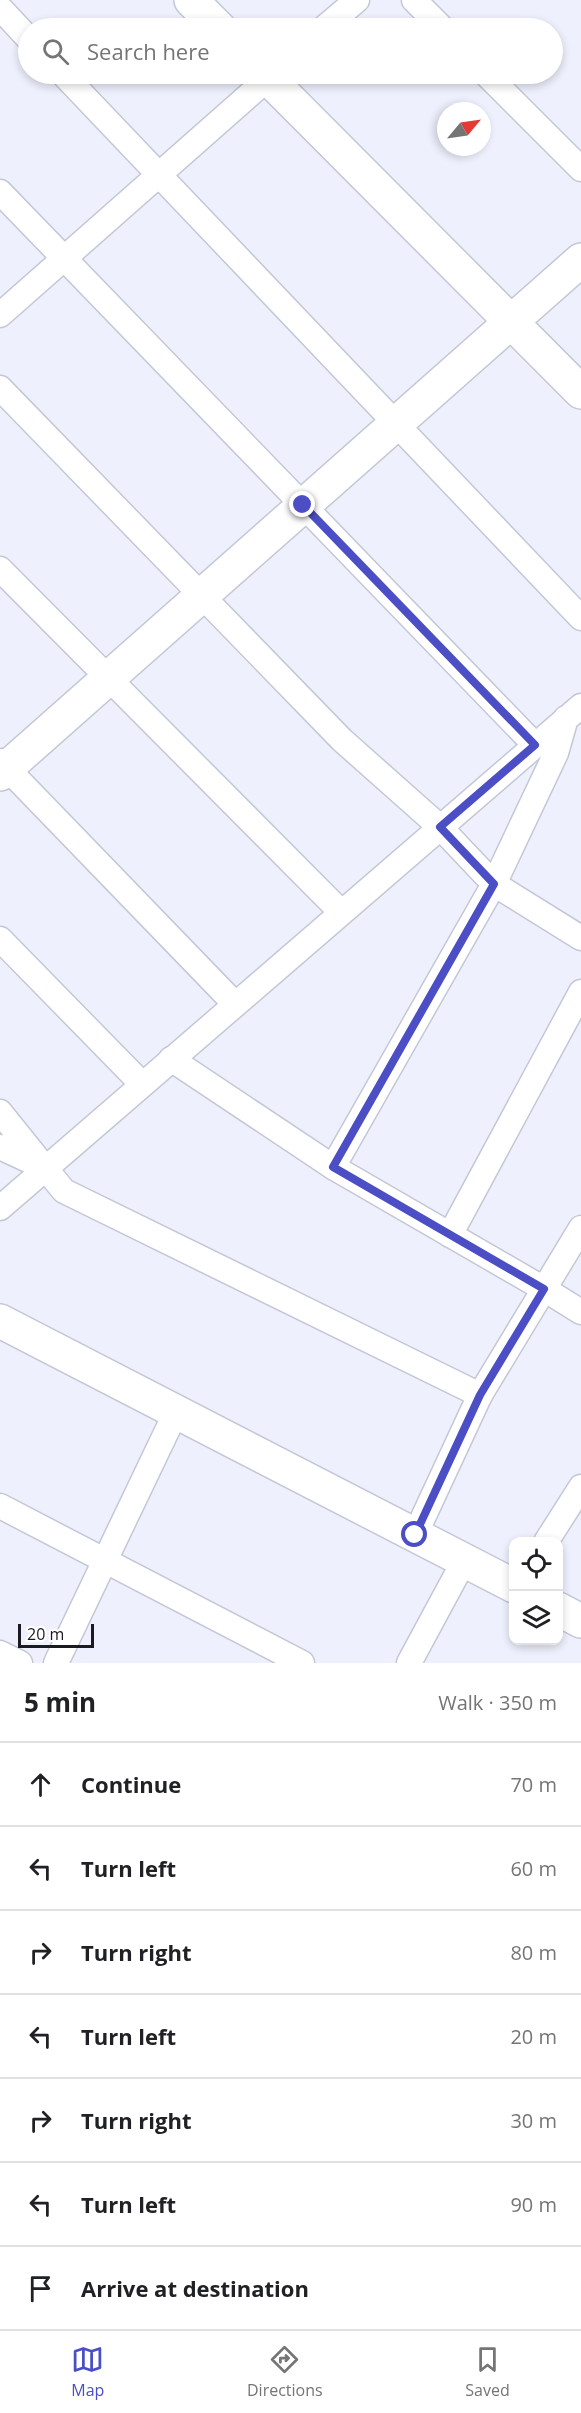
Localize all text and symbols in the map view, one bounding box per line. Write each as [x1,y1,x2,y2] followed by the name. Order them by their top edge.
[18,18,563,84] search box
[39,35,72,68] icon: search
[87,36,210,66] text: Search here
[437,102,491,156] north arrow
[289,491,315,517] route end
[401,1521,427,1547] route start
[509,1537,563,1645] map controls
[509,1537,563,1591] button: locate
[509,1591,563,1645] button: layers
[18,1621,94,1648] scale bar
[27,1623,64,1645] text: 20 m
[24,1684,96,1720] text: 5 min
[438,1689,557,1716] text: Walk · 350 m
[24,1768,57,1801] icon: ahead
[81,1769,181,1799] text: Continue
[510,1771,557,1798] text: 70 m
[24,1852,57,1885] icon: left
[81,1853,176,1883] text: Turn left
[510,1855,557,1882] text: 60 m
[24,1936,57,1969] icon: right
[81,1937,192,1967] text: Turn right
[510,1939,557,1966] text: 80 m
[24,2020,57,2053] icon: left
[81,2021,176,2051] text: Turn left
[510,2023,557,2050] text: 20 m
[24,2104,57,2137] icon: right
[81,2105,192,2135] text: Turn right
[510,2107,557,2134] text: 30 m
[24,2188,57,2221] icon: left
[81,2189,176,2219] text: Turn left
[510,2191,557,2218] text: 90 m
[24,2272,57,2305] icon: arrive
[81,2273,309,2303] text: Arrive at destination
[71,2343,104,2401] tab: Map
[247,2343,323,2401] tab: Directions
[465,2343,510,2401] tab: Saved

